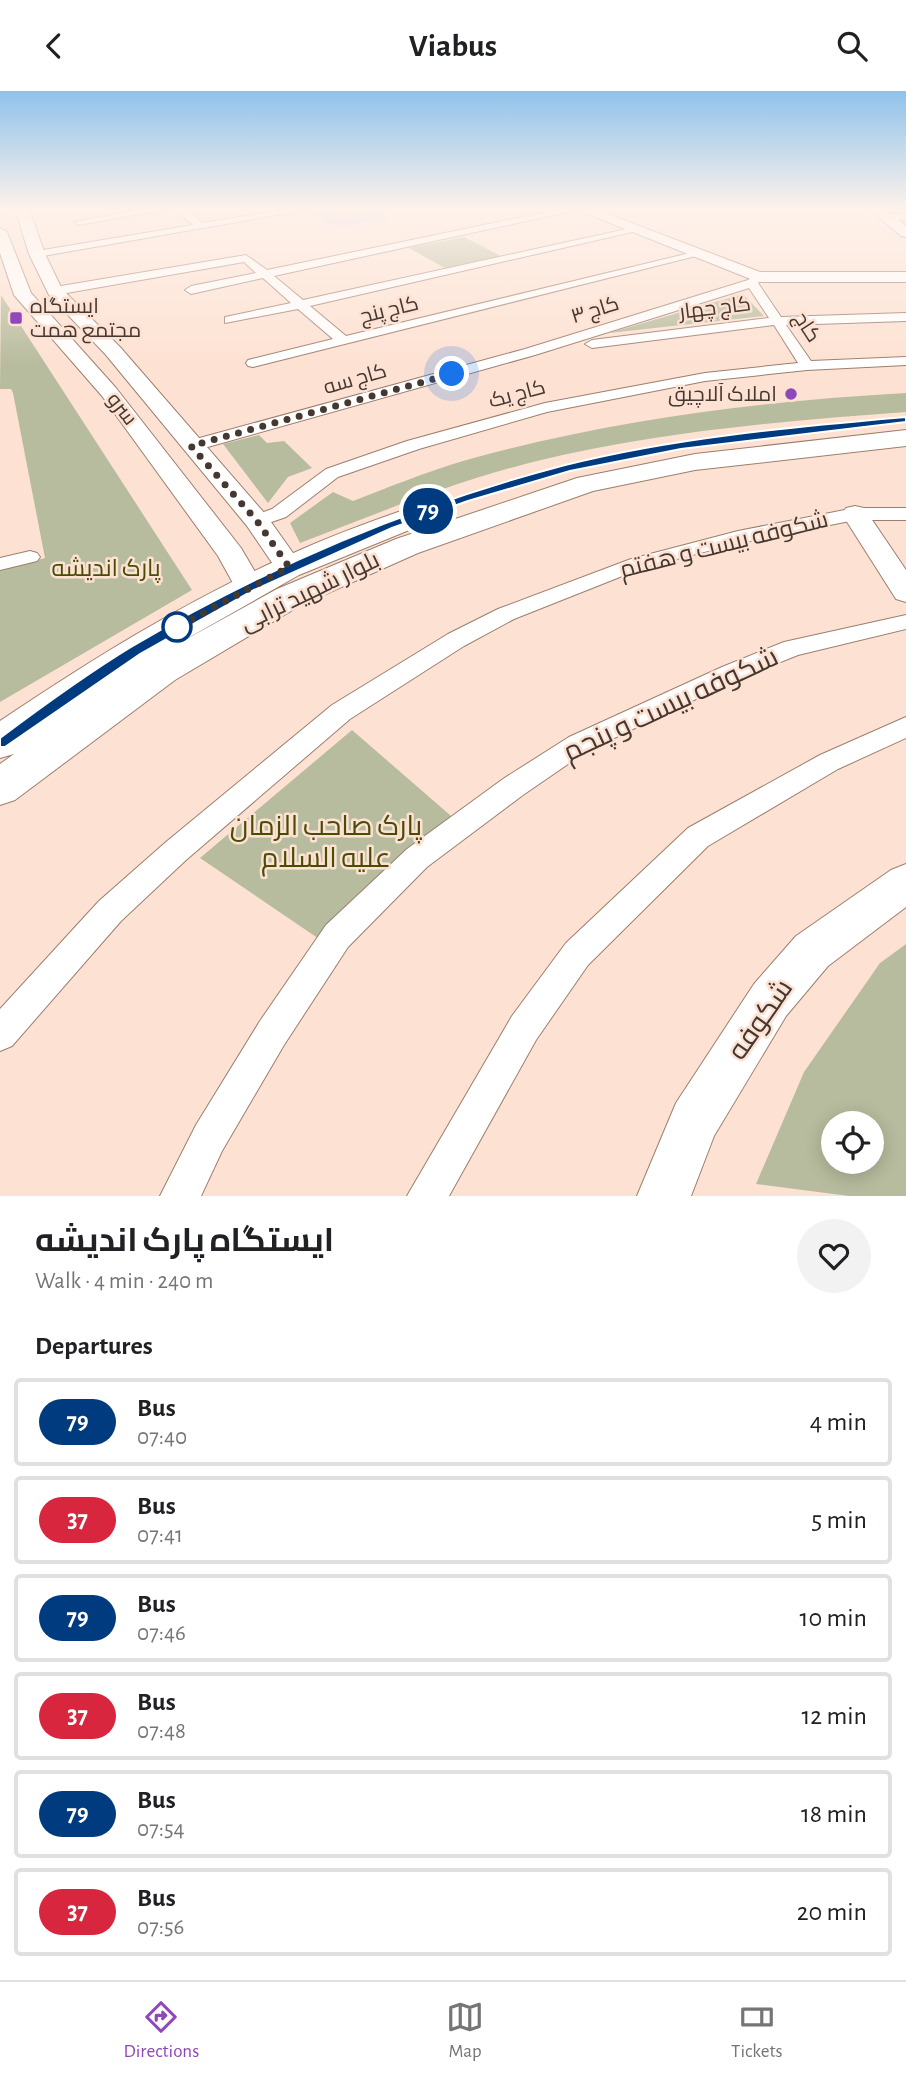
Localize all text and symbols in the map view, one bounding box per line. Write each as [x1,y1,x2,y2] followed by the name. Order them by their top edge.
[35,27,73,65] icon: back
[833,27,871,65] icon: search
[409,30,497,62] text: Viabus
[357,293,421,330] street label: کاج پنج
[568,293,622,330] street label: کاج ۳
[677,293,752,326] street label: کاج چهار
[30,296,141,344] place label: ایستگاه مجتمع همت
[787,308,824,348] street label: کاج
[8,310,24,326] marker: ایستگاه مجتمع همت
[434,356,469,391] your location
[321,360,390,401] street label: کاج سه
[486,376,548,415] street label: کاج یک
[668,382,777,408] place label: املاک آلاچیق
[783,386,799,402] marker: املاک آلاچیق
[102,389,141,430] street label: سرو
[396,488,460,534] line badge: 79
[417,499,439,523] text: 79
[617,507,831,585] street label: شکوفه بیست و هفتم
[236,547,384,637] street label: بلوار شهید ترابی
[51,556,161,584] park label: پارک اندیشه
[162,612,192,642] unlabelled marker
[559,642,785,771] street label: شکوفه بیست و پنجم
[230,813,423,877] park label: پارک صاحب الزمان علیه السلام
[723,974,799,1065] street label: شکوفه
[821,1111,884,1174] map controls
[821,1111,884,1174] button: locate
[797,1219,871,1293] button: heart
[35,1225,334,1258] text: ایستگاه پارک اندیشه
[35,1270,213,1293] text: Walk · 4 min · 240 m
[35,1333,153,1359] text: Departures
[137,1395,176,1421] text: Bus
[810,1409,867,1435] text: 4 min
[67,1410,88,1434] text: 79
[137,1426,187,1449] text: 07:40
[137,1493,176,1519] text: Bus
[811,1507,867,1533] text: 5 min
[67,1508,88,1532] text: 37
[137,1524,183,1547] text: 07:41
[137,1591,176,1617] text: Bus
[800,1605,867,1631] text: 10 min
[67,1606,88,1630] text: 79
[137,1622,186,1645] text: 07:46
[137,1689,176,1715] text: Bus
[801,1703,867,1729] text: 12 min
[67,1704,88,1728] text: 37
[137,1720,186,1743] text: 07:48
[137,1787,176,1813] text: Bus
[801,1801,867,1827] text: 18 min
[67,1802,88,1826] text: 79
[137,1818,185,1841] text: 07:54
[137,1885,176,1911] text: Bus
[797,1899,867,1925] text: 20 min
[67,1900,88,1924] text: 37
[137,1916,184,1939] text: 07:56
[123,1998,199,2063] tab: Directions
[446,1998,484,2063] tab: Map
[731,1998,783,2063] tab: Tickets

